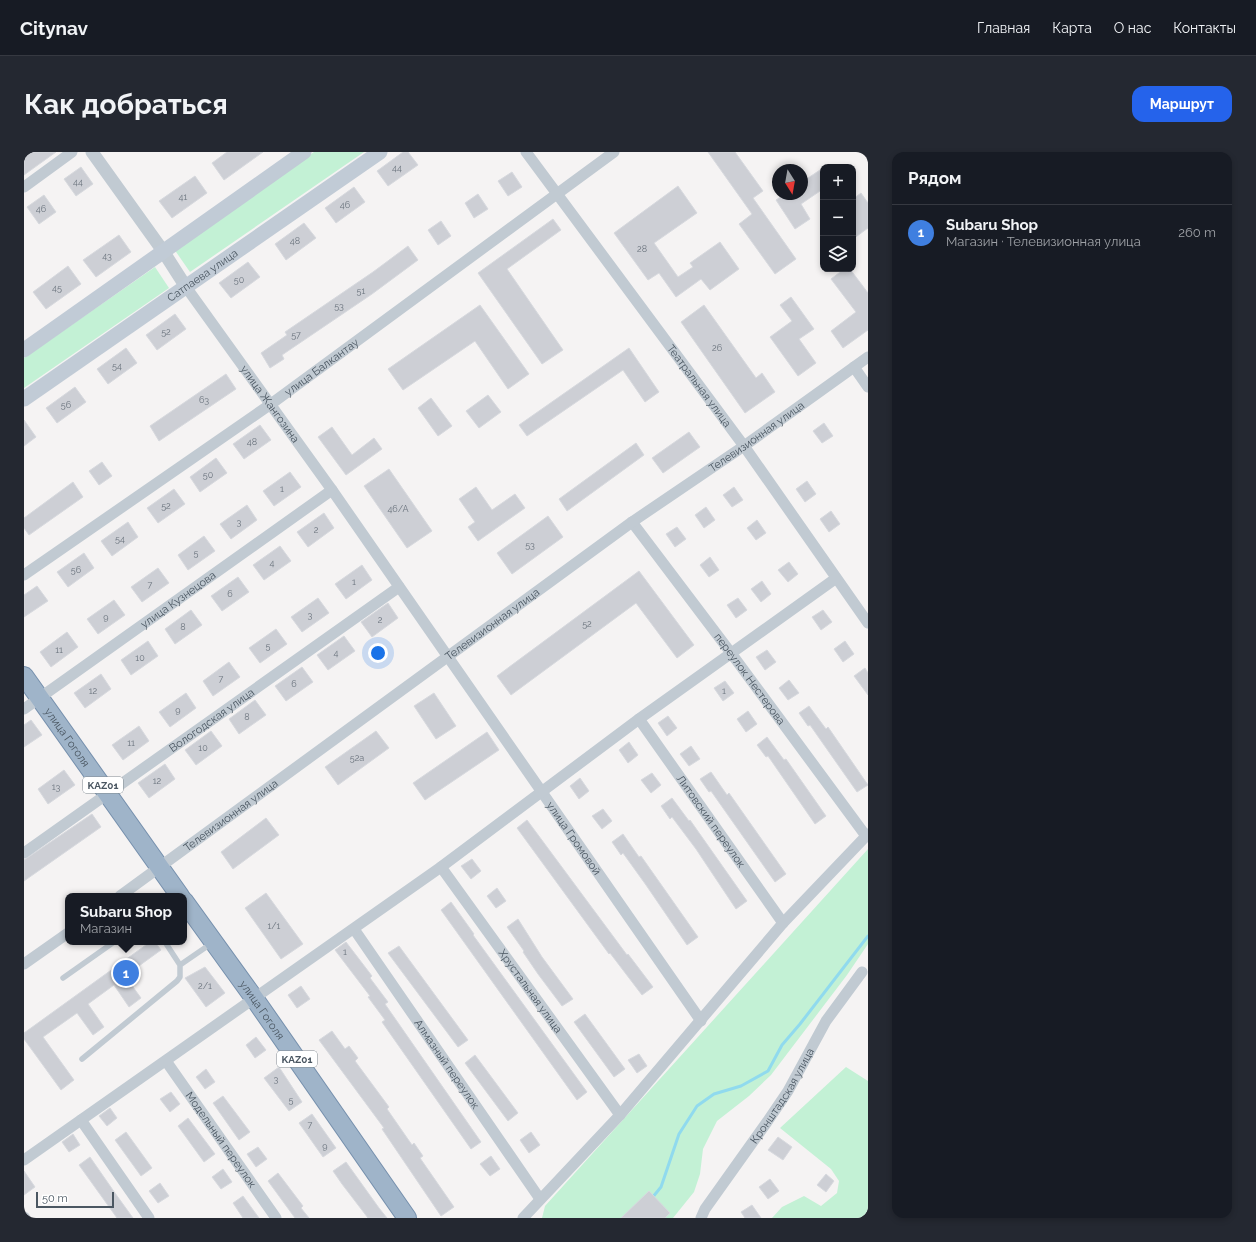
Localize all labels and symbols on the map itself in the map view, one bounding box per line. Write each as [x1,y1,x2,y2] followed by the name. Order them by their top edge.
[392,163,402,173] house number: 44
[772,164,808,200] north arrow
[73,177,83,187] house number: 44
[179,192,188,202] house number: 41
[340,200,351,210] house number: 46
[36,204,47,214] house number: 46
[290,236,300,246] house number: 48
[637,244,647,254] house number: 28
[165,247,240,305] street label: Сатпаева улица
[102,251,112,261] house number: 43
[234,275,245,285] house number: 50
[52,283,62,293] house number: 45
[357,286,366,296] house number: 51
[334,301,344,311] house number: 53
[161,327,171,337] house number: 52
[291,330,301,340] house number: 57
[282,336,361,399] street label: улица Балкантау
[664,342,734,430] street label: Театральная улица
[712,343,723,353] house number: 26
[112,361,122,371] house number: 54
[237,363,302,445] street label: улица Жангозина
[199,395,209,405] house number: 63
[707,399,807,475] street label: Телевизионная улица
[61,400,72,410] house number: 56
[247,437,257,447] house number: 48
[203,470,214,480] house number: 50
[280,484,284,494] house number: 1
[161,501,171,511] house number: 52
[387,504,409,514] house number: 46/А
[237,517,242,527] house number: 3
[314,525,319,535] house number: 2
[115,534,125,544] house number: 54
[525,540,535,550] house number: 53
[194,548,199,558] house number: 5
[270,558,275,568] house number: 4
[71,565,82,575] house number: 56
[138,569,218,631] street label: улица Кузнецова
[352,577,356,587] house number: 1
[148,580,153,590] house number: 7
[443,586,542,663] street label: Телевизионная улица
[227,589,233,599] house number: 6
[308,610,313,620] house number: 3
[103,612,109,622] house number: 9
[378,615,383,625] house number: 2
[582,619,592,629] house number: 52
[180,622,186,632] house number: 8
[711,631,788,727] street label: переулок Нестерова
[266,641,271,651] house number: 5
[368,643,388,663] your location
[55,645,63,655] house number: 11
[334,648,339,658] house number: 4
[135,653,145,663] house number: 10
[219,674,224,684] house number: 7
[291,679,297,689] house number: 6
[89,686,98,696] house number: 12
[167,686,257,755] street label: Вологодская улица
[722,686,726,696] house number: 1
[42,705,92,769] street label: улица Гоголя
[175,705,181,715] house number: 9
[244,712,250,722] house number: 8
[127,738,135,748] house number: 11
[198,743,208,753] house number: 10
[350,753,364,763] house number: 52а
[674,773,748,870] street label: Литовский переулок
[153,776,162,786] house number: 12
[83,777,123,793] road number: KАZ01
[181,777,281,854] street label: Телевизионная улица
[52,782,61,792] house number: 13
[544,799,603,878] street label: улица Громовой
[268,921,281,931] house number: 1/1
[343,947,347,957] house number: 1
[496,947,565,1036] street label: Хрустальная улица
[113,958,139,988] pin: 1
[236,978,287,1042] street label: улица Гоголя
[198,981,212,991] house number: 2/1
[411,1017,482,1112] street label: Алмазный переулок
[748,1046,817,1146] street label: Кронштадская улица
[277,1051,317,1067] road number: KАZ01
[274,1074,279,1084] house number: 3
[183,1089,259,1191] street label: Модельный переулок
[289,1095,294,1105] house number: 5
[308,1120,313,1130] house number: 7
[322,1141,328,1151] house number: 9
[36,1190,114,1209] scale bar

